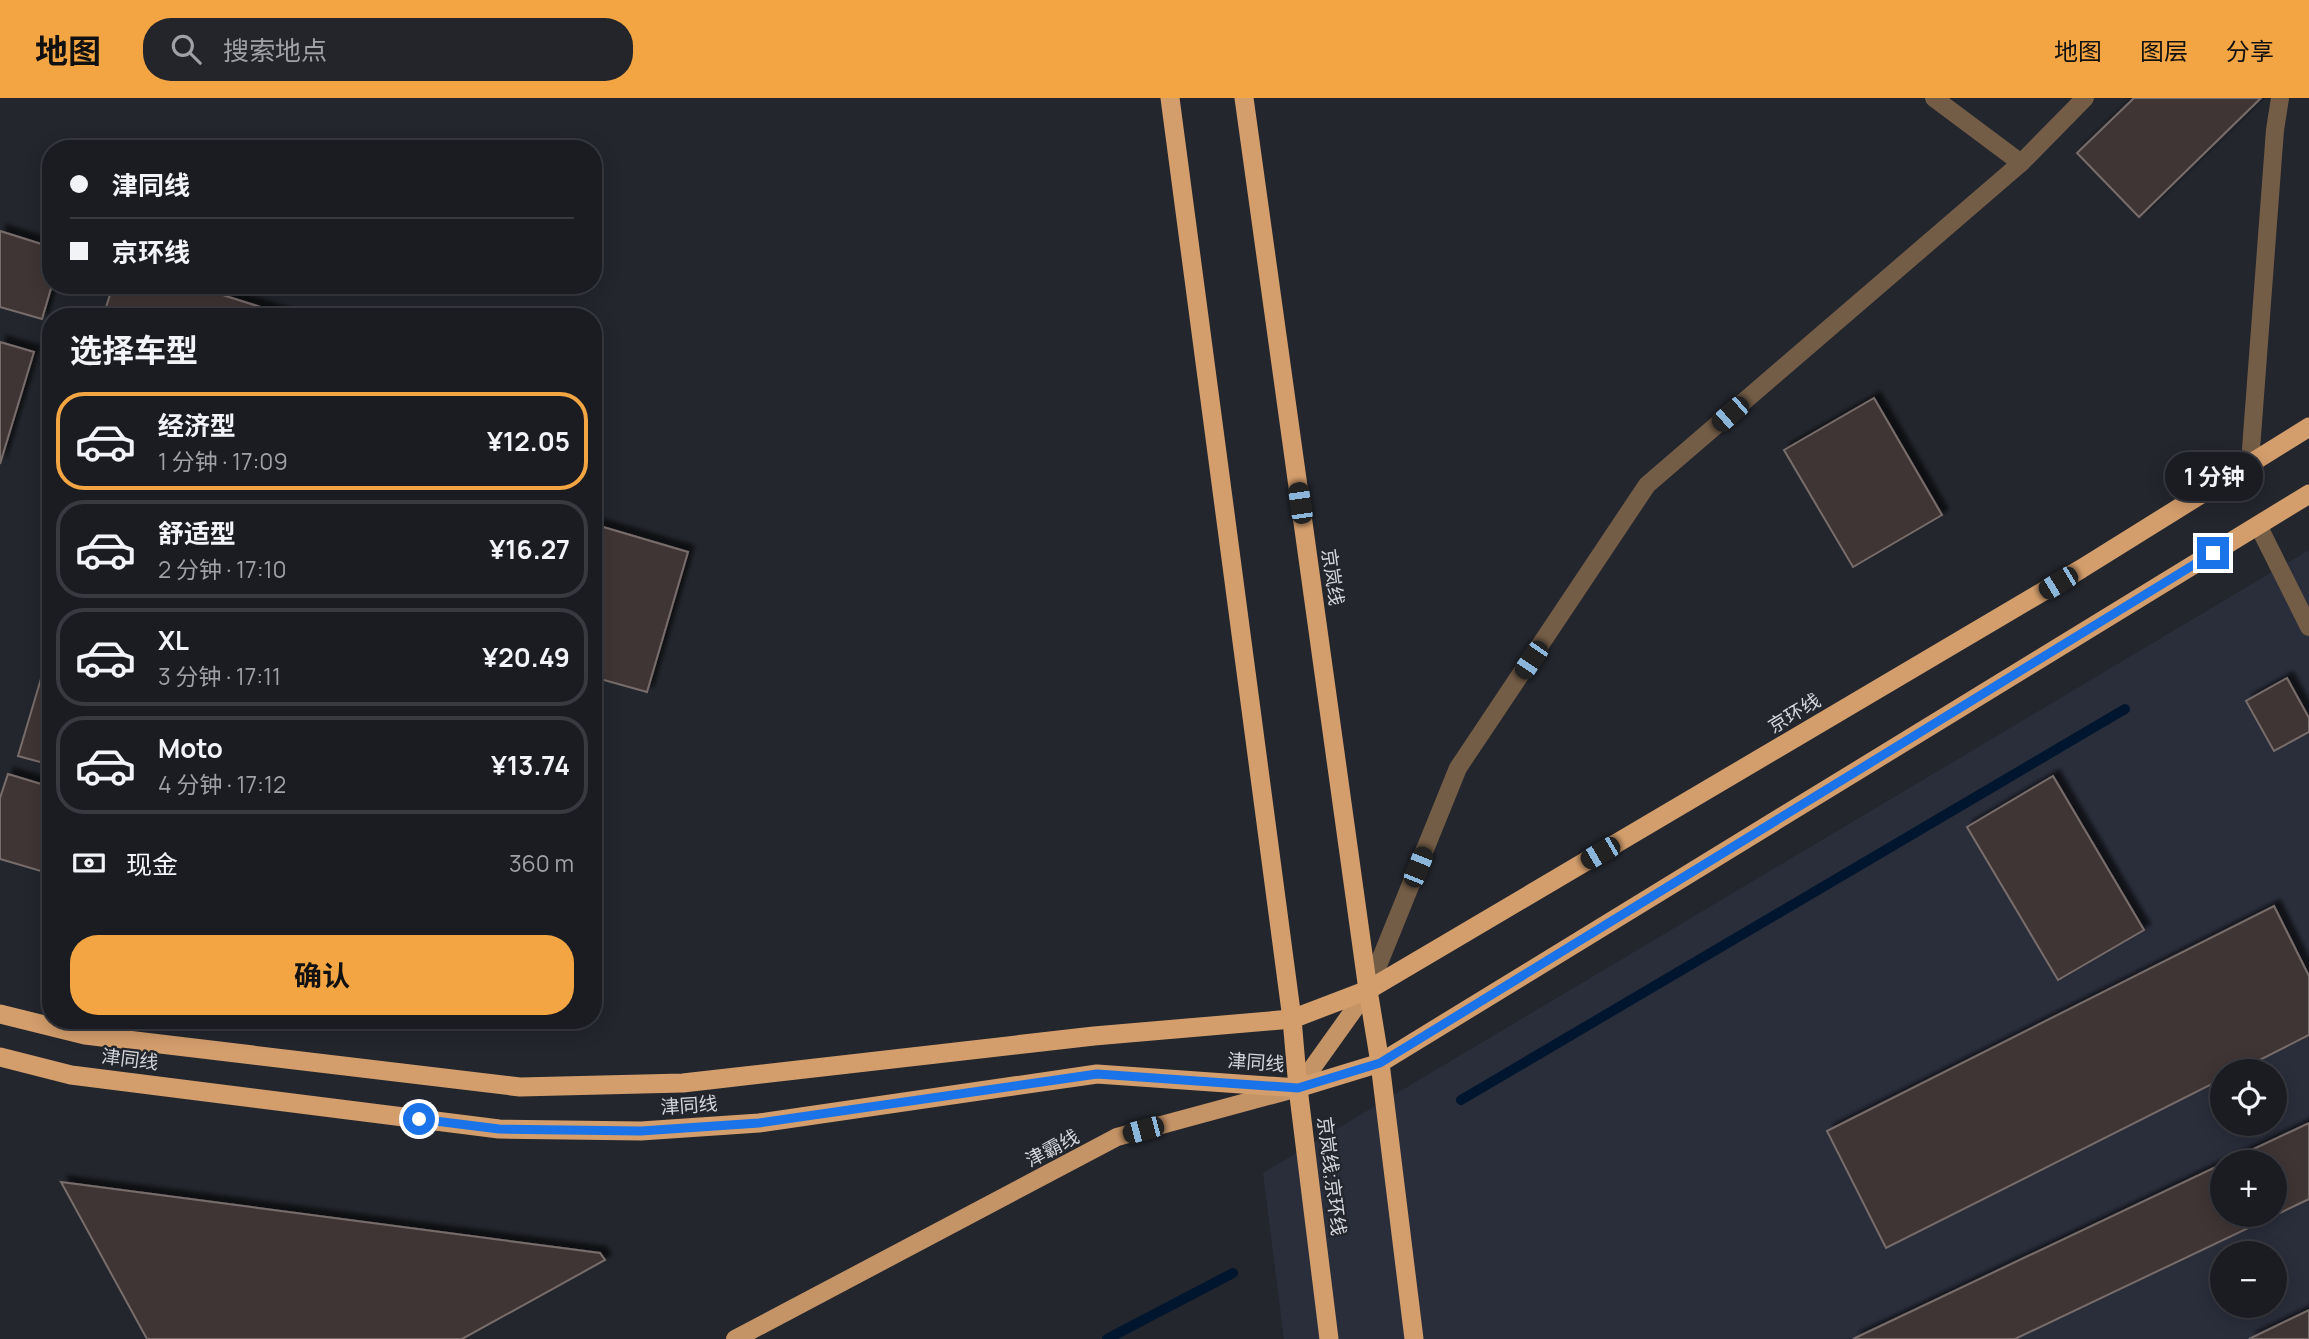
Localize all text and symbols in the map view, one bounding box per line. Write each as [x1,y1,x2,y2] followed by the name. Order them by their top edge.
[143,18,633,81] search box
[35,28,101,73] text: 地图
[167,30,205,68] icon: search
[223,32,327,68] text: 搜索地点
[2054,34,2102,67] text: 地图
[2140,34,2188,67] text: 图层
[2226,34,2274,67] text: 分享
[112,167,190,203] text: 津同线
[112,234,190,270] text: 京环线
[70,328,198,372] text: 选择车型
[1708,392,1753,436] car
[158,407,236,443] text: 经济型
[74,410,137,473] icon: car
[487,423,570,459] text: ¥12.05
[158,445,288,477] text: 1 分钟 · 17:09
[2164,452,2262,500] callout: 1 分钟
[2184,460,2244,492] text: 1 分钟
[1287,481,1314,525] car
[158,515,236,551] text: 舒适型
[74,518,137,581] icon: car
[489,531,570,567] text: ¥16.27
[2197,537,2229,569] route end
[1316,547,1350,607] street label: 京岚线
[158,553,287,585] text: 2 分钟 · 17:10
[2035,563,2082,603] car
[158,622,189,658] text: XL
[74,626,137,689] icon: car
[1511,637,1552,683] car
[482,639,570,675] text: ¥20.49
[158,660,281,692] text: 3 分钟 · 17:11
[1763,687,1825,739] street label: 京环线
[158,730,223,766] text: Moto
[74,734,137,797] icon: car
[491,747,570,783] text: ¥13.74
[158,768,286,800] text: 4 分钟 · 17:12
[1577,833,1624,873] car
[70,844,108,882] icon: cash
[1401,844,1436,890] car
[126,846,178,882] text: 现金
[509,847,574,879] text: 360 m
[70,935,574,1015] button: 确认
[100,1043,160,1075] street label: 津同线
[1227,1047,1285,1077] street label: 津同线
[2210,1059,2287,1318] map controls
[2210,1059,2287,1136] button: locate
[660,1090,718,1120] street label: 津同线
[403,1103,435,1135] route start
[1120,1114,1167,1146] car
[1312,1115,1352,1237] street label: 京岚线;京环线
[1021,1123,1083,1173] street label: 津霸线
[2210,1150,2287,1227] button: +
[2210,1241,2287,1318] button: −

